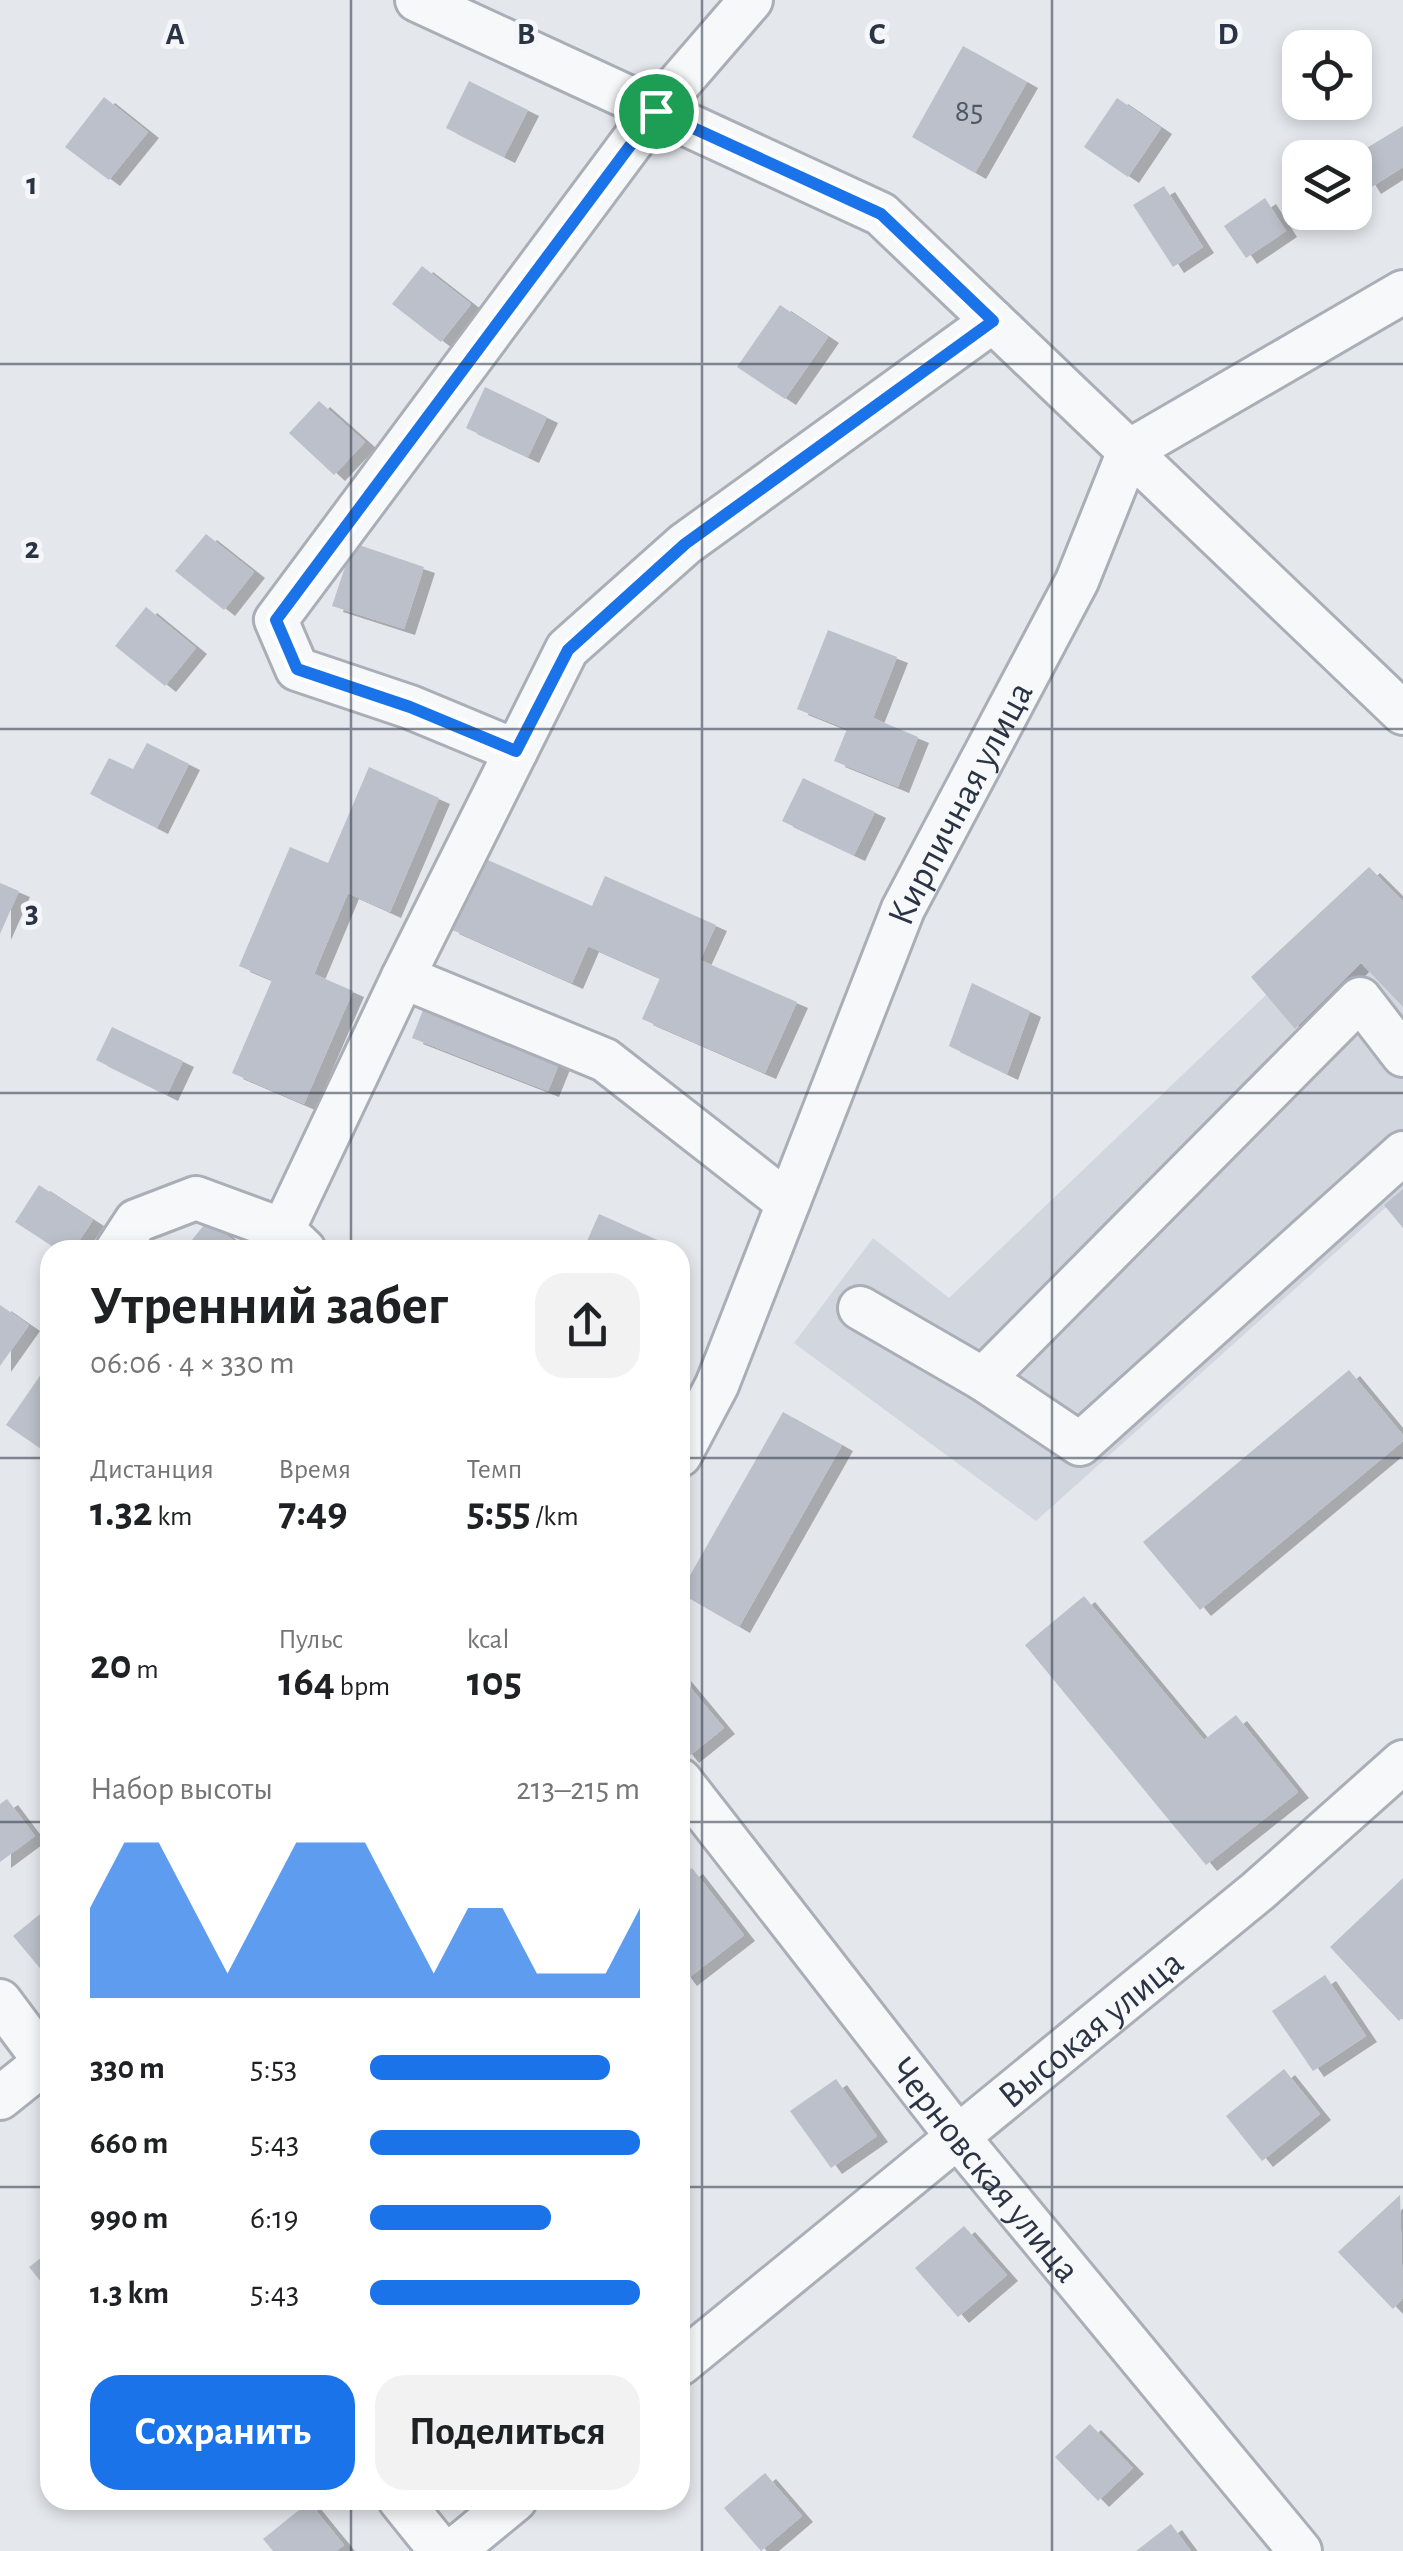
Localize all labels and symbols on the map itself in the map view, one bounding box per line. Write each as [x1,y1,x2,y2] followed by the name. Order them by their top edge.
[165,18,185,50] text: A
[517,18,535,50] text: B
[869,18,886,50] text: C
[1218,18,1239,50] text: D
[614,69,699,154] pin
[955,95,983,127] house number: 85
[26,168,38,200] text: 1
[24,532,40,564] text: 2
[882,676,1041,931] street label: Кирпичная улица
[25,896,39,928] text: 3
[992,1944,1191,2116] street label: Высокая улица
[882,2051,1086,2290] street label: Черновская улица

